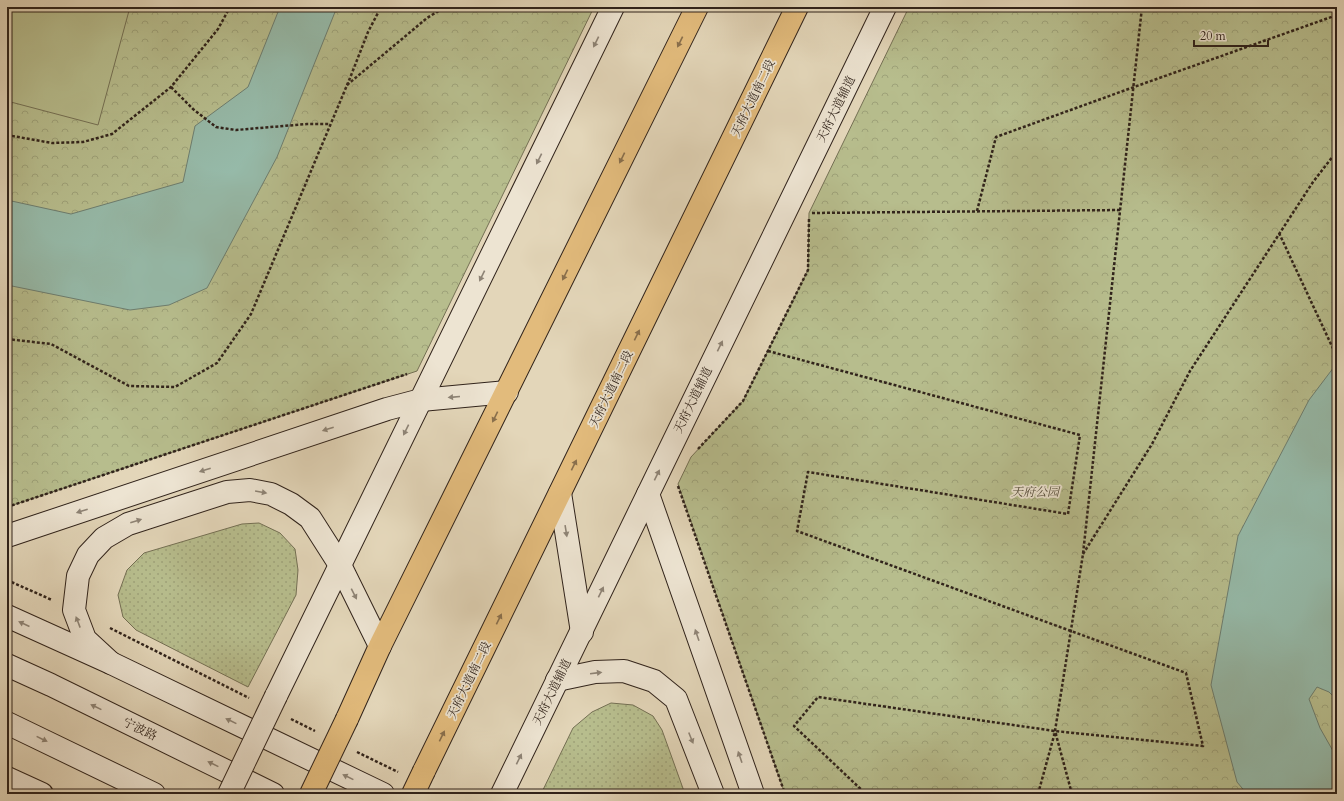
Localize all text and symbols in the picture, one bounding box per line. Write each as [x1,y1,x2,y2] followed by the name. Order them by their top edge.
[1194,22,1268,48] scale bar
[1200,28,1227,44] text: 20 m
[593,36,599,48] one-way arrow
[677,36,683,48] one-way arrow
[727,57,779,139] street label: 天府大道南二段
[813,73,859,145] street label: 天府大道辅道
[536,153,542,165] one-way arrow
[619,153,625,164] one-way arrow
[562,269,568,281] one-way arrow
[478,270,485,281] one-way arrow
[634,329,640,341] one-way arrow
[717,340,723,351] one-way arrow
[585,348,637,430] street label: 天府大道南二段
[670,364,716,436] street label: 天府大道辅道
[448,394,460,400] one-way arrow
[491,411,498,422] one-way arrow
[403,425,409,436] one-way arrow
[322,426,334,432] one-way arrow
[571,459,577,470] one-way arrow
[199,467,211,473] one-way arrow
[654,469,660,481] one-way arrow
[1011,484,1061,500] park label: 天府公园
[255,489,267,495] one-way arrow
[75,508,87,514] one-way arrow
[130,518,142,524] one-way arrow
[563,525,569,537] one-way arrow
[598,586,604,598] one-way arrow
[351,588,357,600] one-way arrow
[495,613,502,625] one-way arrow
[75,616,81,628] one-way arrow
[18,621,30,627] one-way arrow
[694,628,700,640] one-way arrow
[443,639,495,721] street label: 天府大道南二段
[529,656,575,728] street label: 天府大道辅道
[589,670,602,676] one-way arrow
[90,704,102,710] one-way arrow
[120,714,160,744] street label: 宁波路
[226,718,237,724] one-way arrow
[438,730,445,742] one-way arrow
[688,732,694,744] one-way arrow
[37,736,48,742] one-way arrow
[737,751,743,763] one-way arrow
[516,753,522,765] one-way arrow
[207,761,219,768] one-way arrow
[343,774,354,780] one-way arrow

